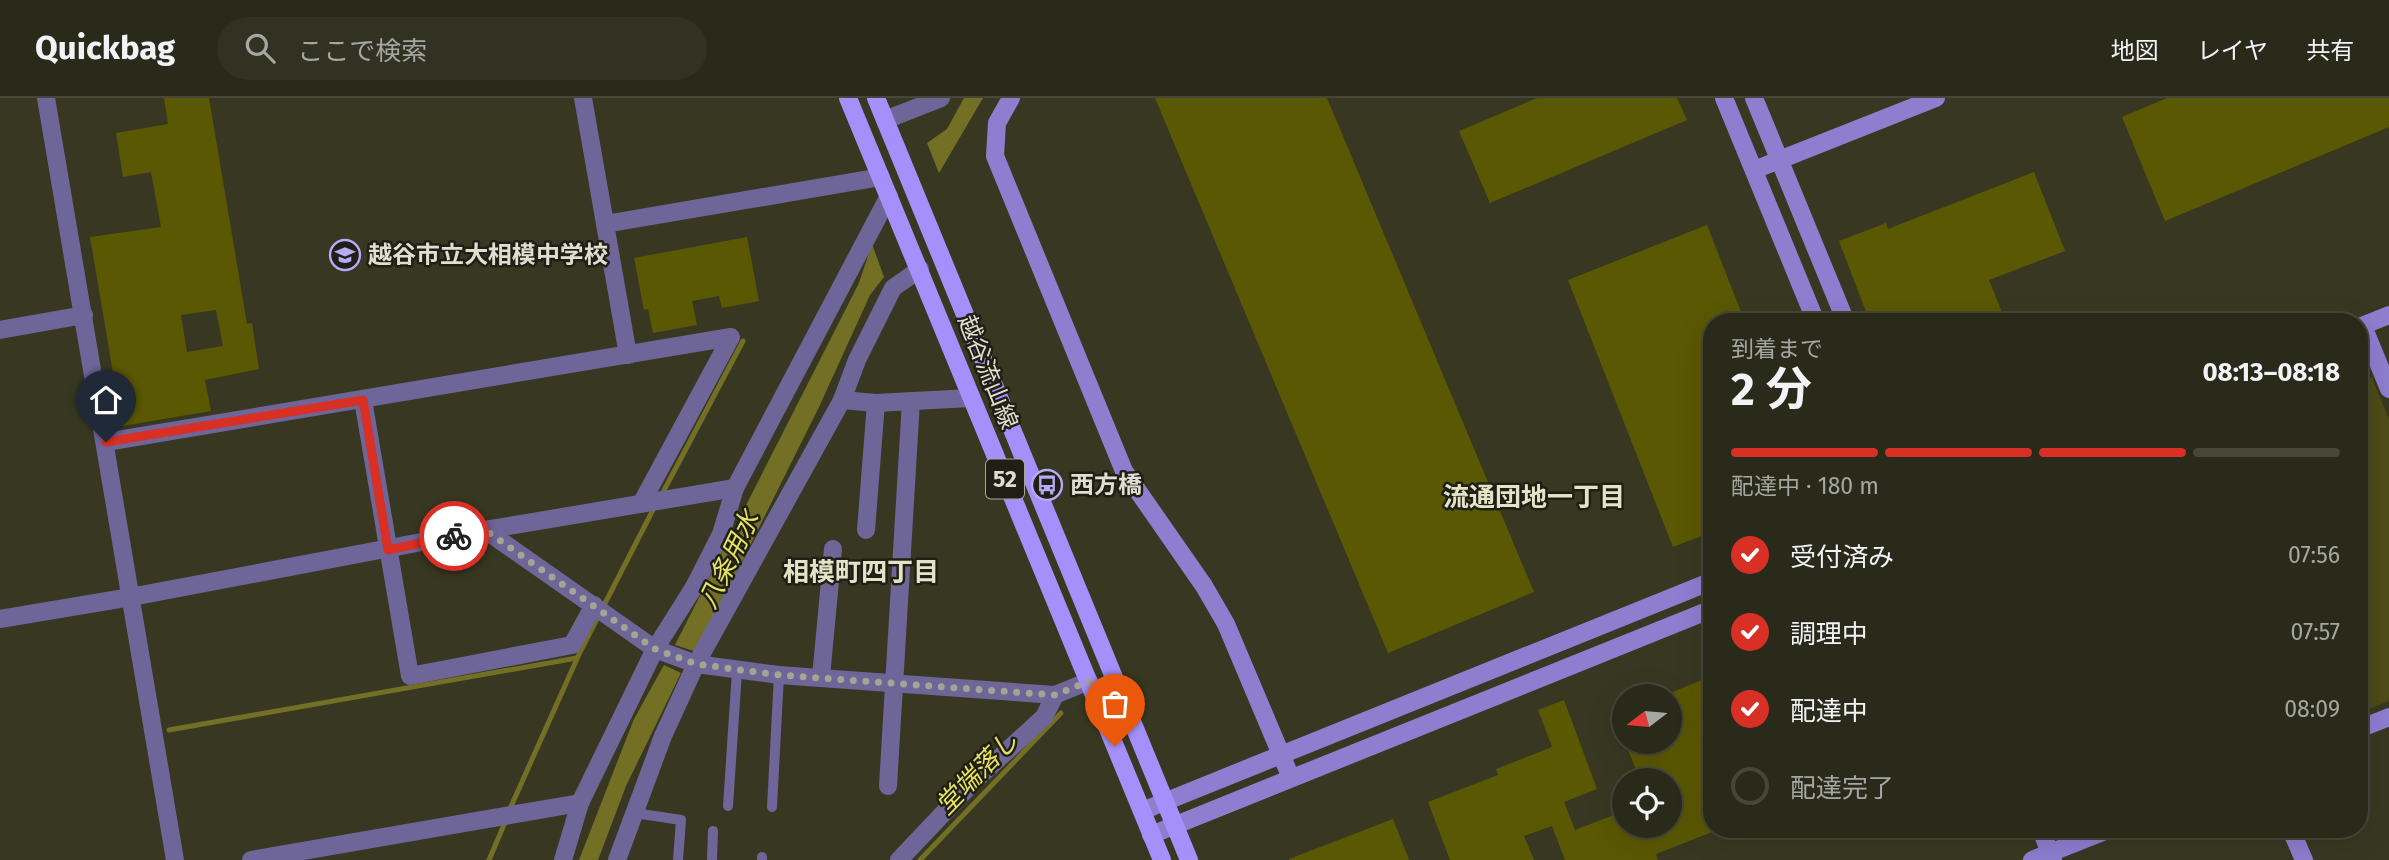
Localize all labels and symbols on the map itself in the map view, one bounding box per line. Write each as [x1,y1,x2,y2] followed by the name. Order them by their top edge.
[328,238,362,272] school or university icon: 越谷市立大相模中学校
[368,241,608,269] place label: 越谷市立大相模中学校
[953,311,1023,433] street label: 越谷流山線
[76,370,136,442] pin
[986,460,1024,498] road number: 52
[1030,468,1064,502] bus stop icon: 西方橋
[1070,471,1142,499] place label: 西方橋
[1443,482,1625,513] district label: 流通団地一丁目
[419,501,489,571] courier
[692,504,767,614] water label: 八条用水
[783,557,939,588] district label: 相模町四丁目
[1085,674,1145,746] pin
[1612,684,1682,754] north arrow
[930,725,1024,821] water label: 堂端落し

